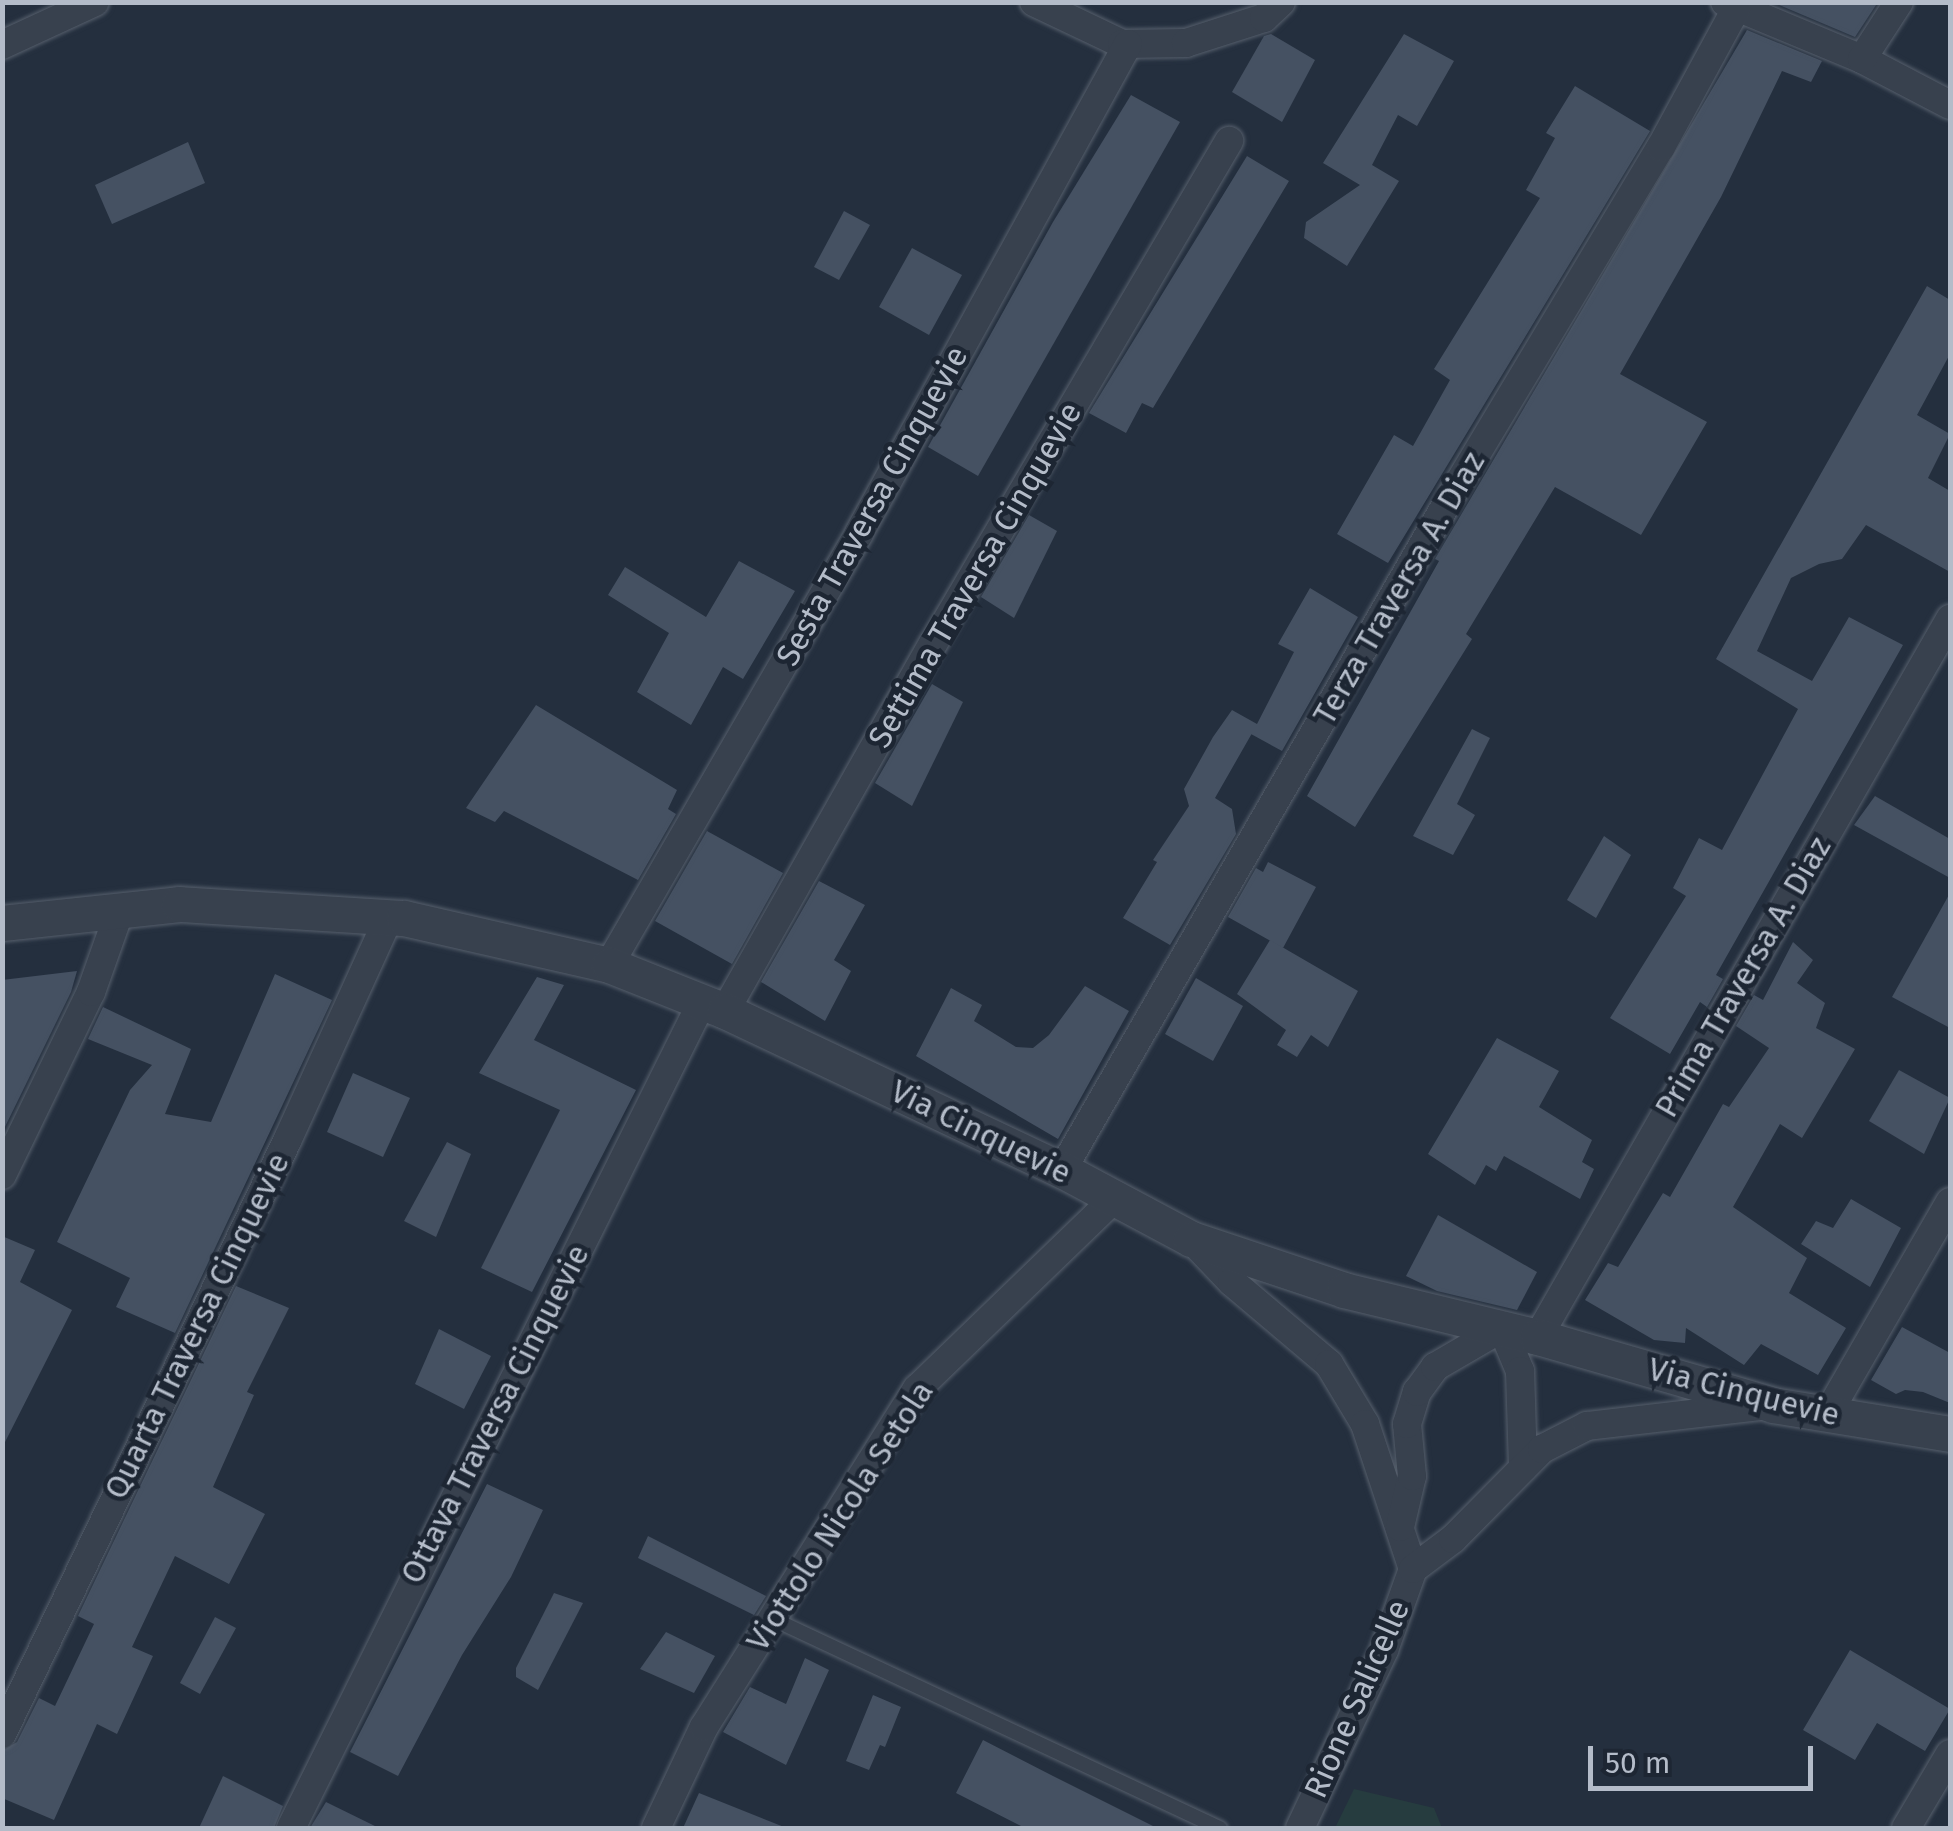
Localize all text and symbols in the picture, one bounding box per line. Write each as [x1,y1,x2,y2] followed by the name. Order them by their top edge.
[768,340,976,672] street label: Sesta Traversa Cinquevie
[860,395,1090,755] street label: Settima Traversa Cinquevie
[1305,445,1493,731] street label: Terza Traversa A. Diaz
[1647,830,1839,1124] street label: Prima Traversa A. Diaz
[885,1072,1077,1192] street label: Via Cinquevie
[96,1147,298,1505] street label: Quarta Traversa Cinquevie
[393,1238,597,1590] street label: Ottava Traversa Cinquevie
[1644,1350,1844,1434] street label: Via Cinquevie
[738,1374,942,1658] street label: Viottolo Nicola Setola
[1296,1594,1418,1804] street label: Rione Salicelle
[1593,1726,1818,1788] scale bar
[1605,1745,1670,1781] text: 50 m

